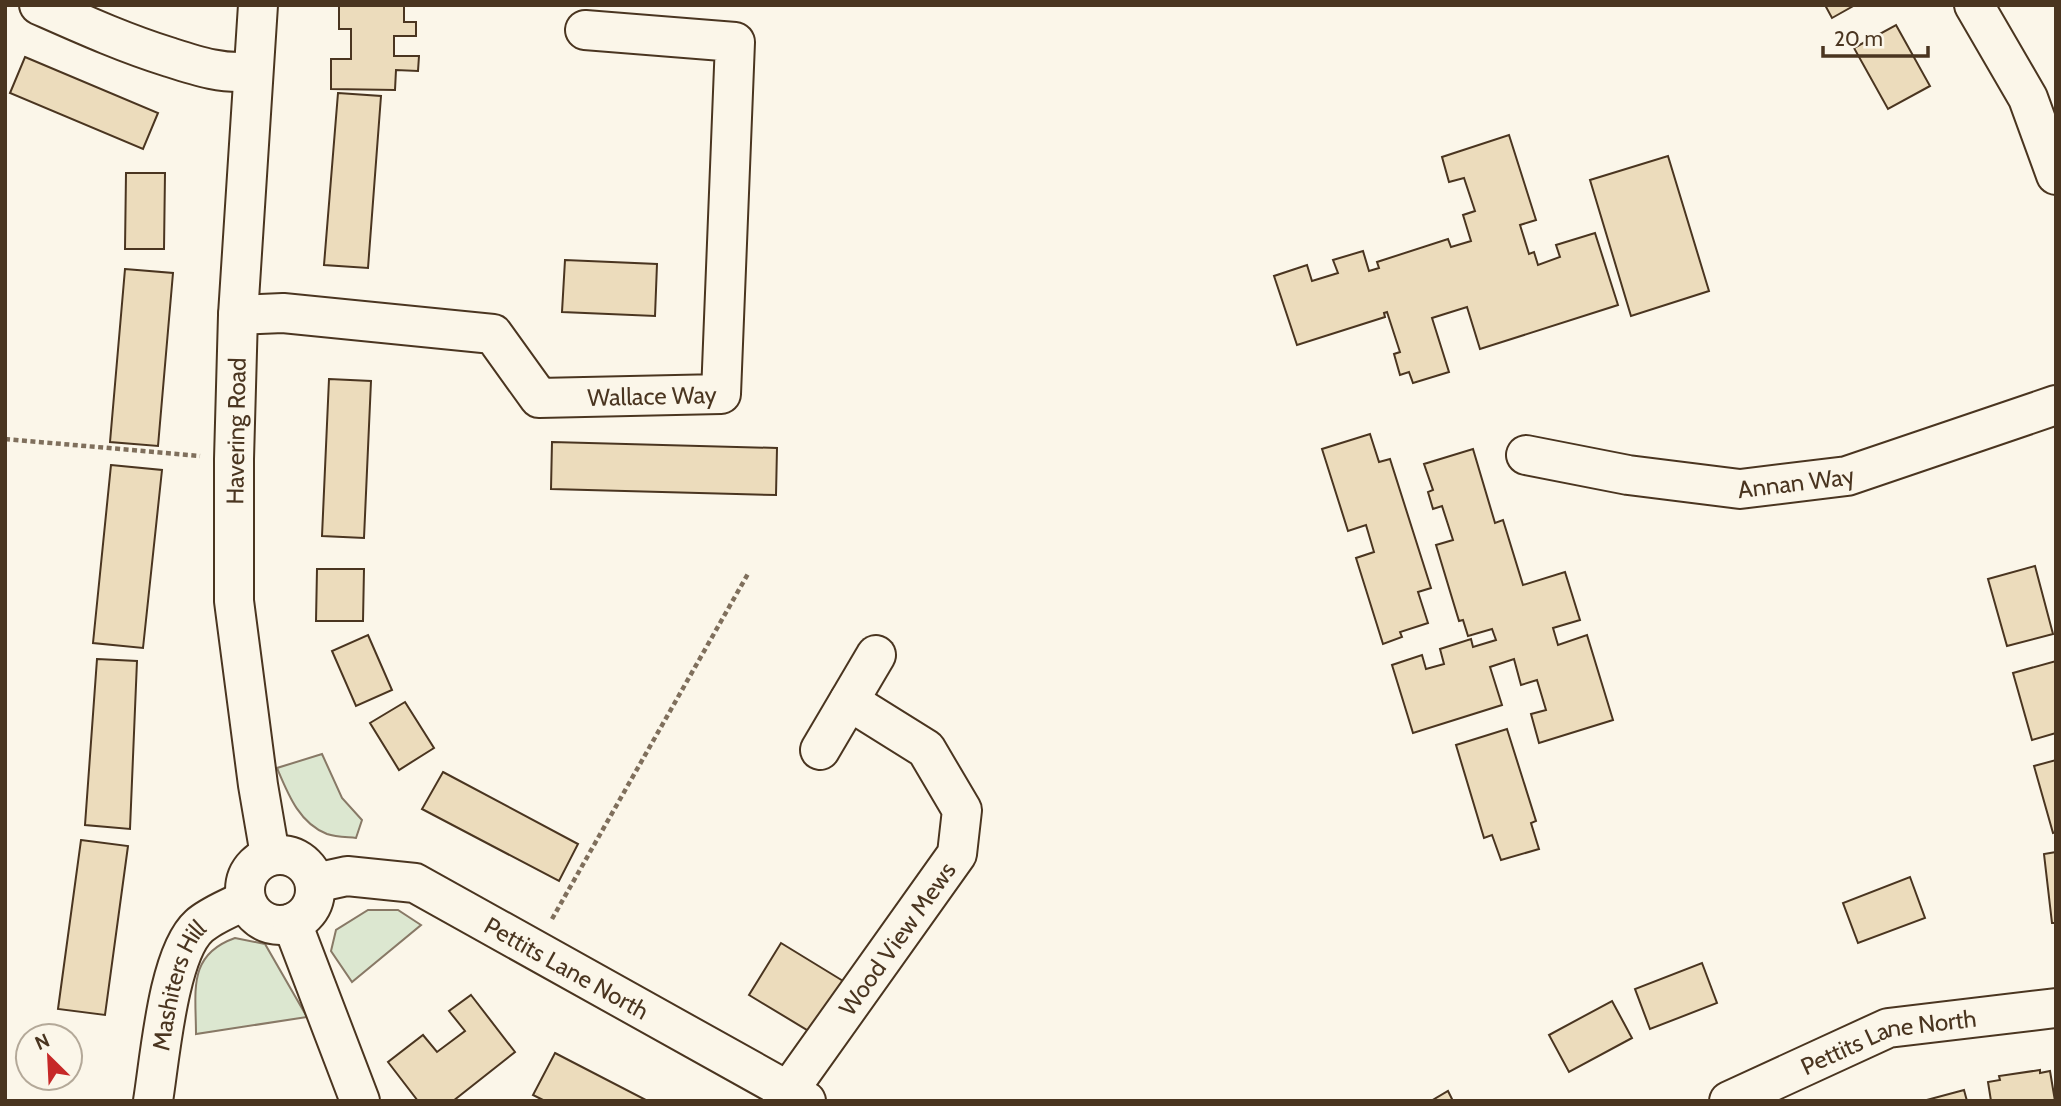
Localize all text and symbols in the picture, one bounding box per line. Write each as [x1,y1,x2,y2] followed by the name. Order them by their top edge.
[1823,14,1928,58] scale bar
[1834,26,1883,51] text: 20 m
[220,357,252,505] street label: Havering Road
[587,380,717,411] street label: Wallace Way
[1736,460,1858,504] street label: Annan Way
[832,856,961,1021] street label: Wood View Mews
[480,910,654,1025] street label: Pettits Lane North
[146,913,211,1052] street label: Mashiters Hill
[1796,1003,1978,1081] street label: Pettits Lane North
[14,1022,84,1092] north arrow
[31,1029,53,1055] text: N

